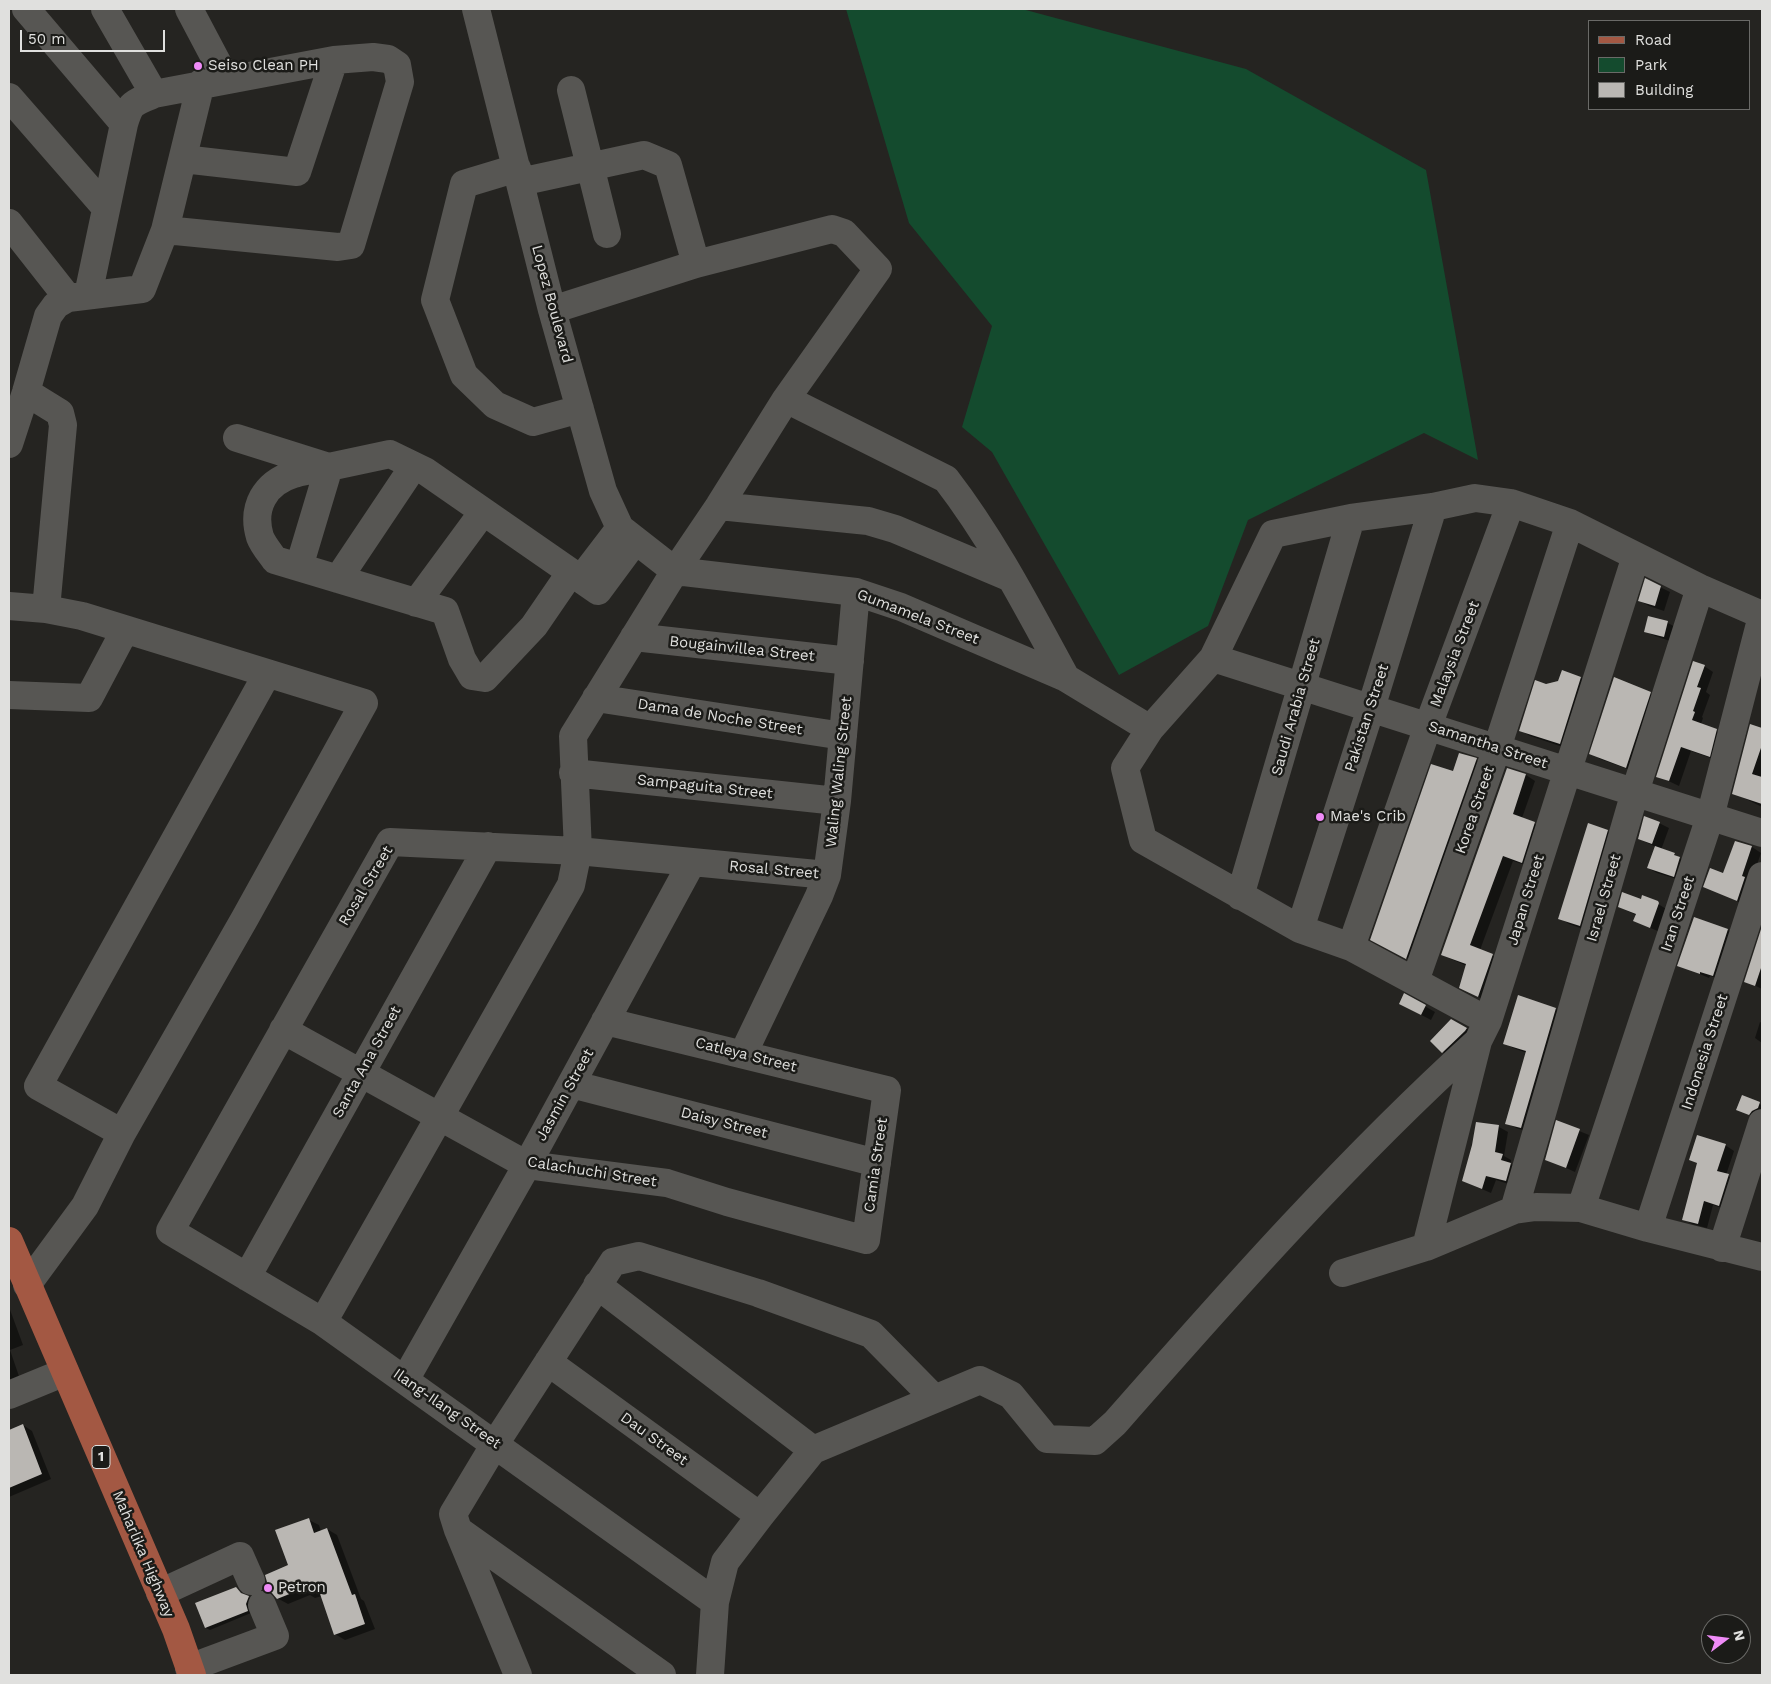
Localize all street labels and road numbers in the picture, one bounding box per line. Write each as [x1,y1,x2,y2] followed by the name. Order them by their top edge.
[528,243,576,365] street label: Lopez Boulevard
[854,585,982,649] street label: Gumamela Street
[1427,598,1483,710] street label: Malaysia Street
[668,632,816,666] street label: Bougainvillea Street
[1268,636,1324,778] street label: Saudi Arabia Street
[1341,662,1393,774] street label: Pakistan Street
[636,695,804,739] street label: Dama de Noche Street
[822,696,856,848] street label: Waling Waling Street
[1426,717,1550,773] street label: Samantha Street
[1452,764,1498,856] street label: Korea Street
[636,771,774,803] street label: Sampaguita Street
[335,843,397,929] street label: Rosal Street
[1504,852,1548,948] street label: Japan Street
[1583,852,1625,944] street label: Israel Street
[728,857,820,883] street label: Rosal Street
[1657,874,1699,954] street label: Iran Street
[1678,992,1732,1112] street label: Indonesia Street
[329,1003,405,1121] street label: Santa Ana Street
[693,1034,799,1076] street label: Catleya Street
[532,1046,598,1144] street label: Jasmin Street
[679,1104,769,1142] street label: Daisy Street
[860,1116,892,1214] street label: Camia Street
[526,1153,658,1191] street label: Calachuchi Street
[390,1365,504,1453] street label: Ilang-Ilang Street
[617,1409,691,1469] street label: Dau Street
[92,1445,110,1468] road number: 1
[108,1488,178,1620] street label: Maharlika Highway

